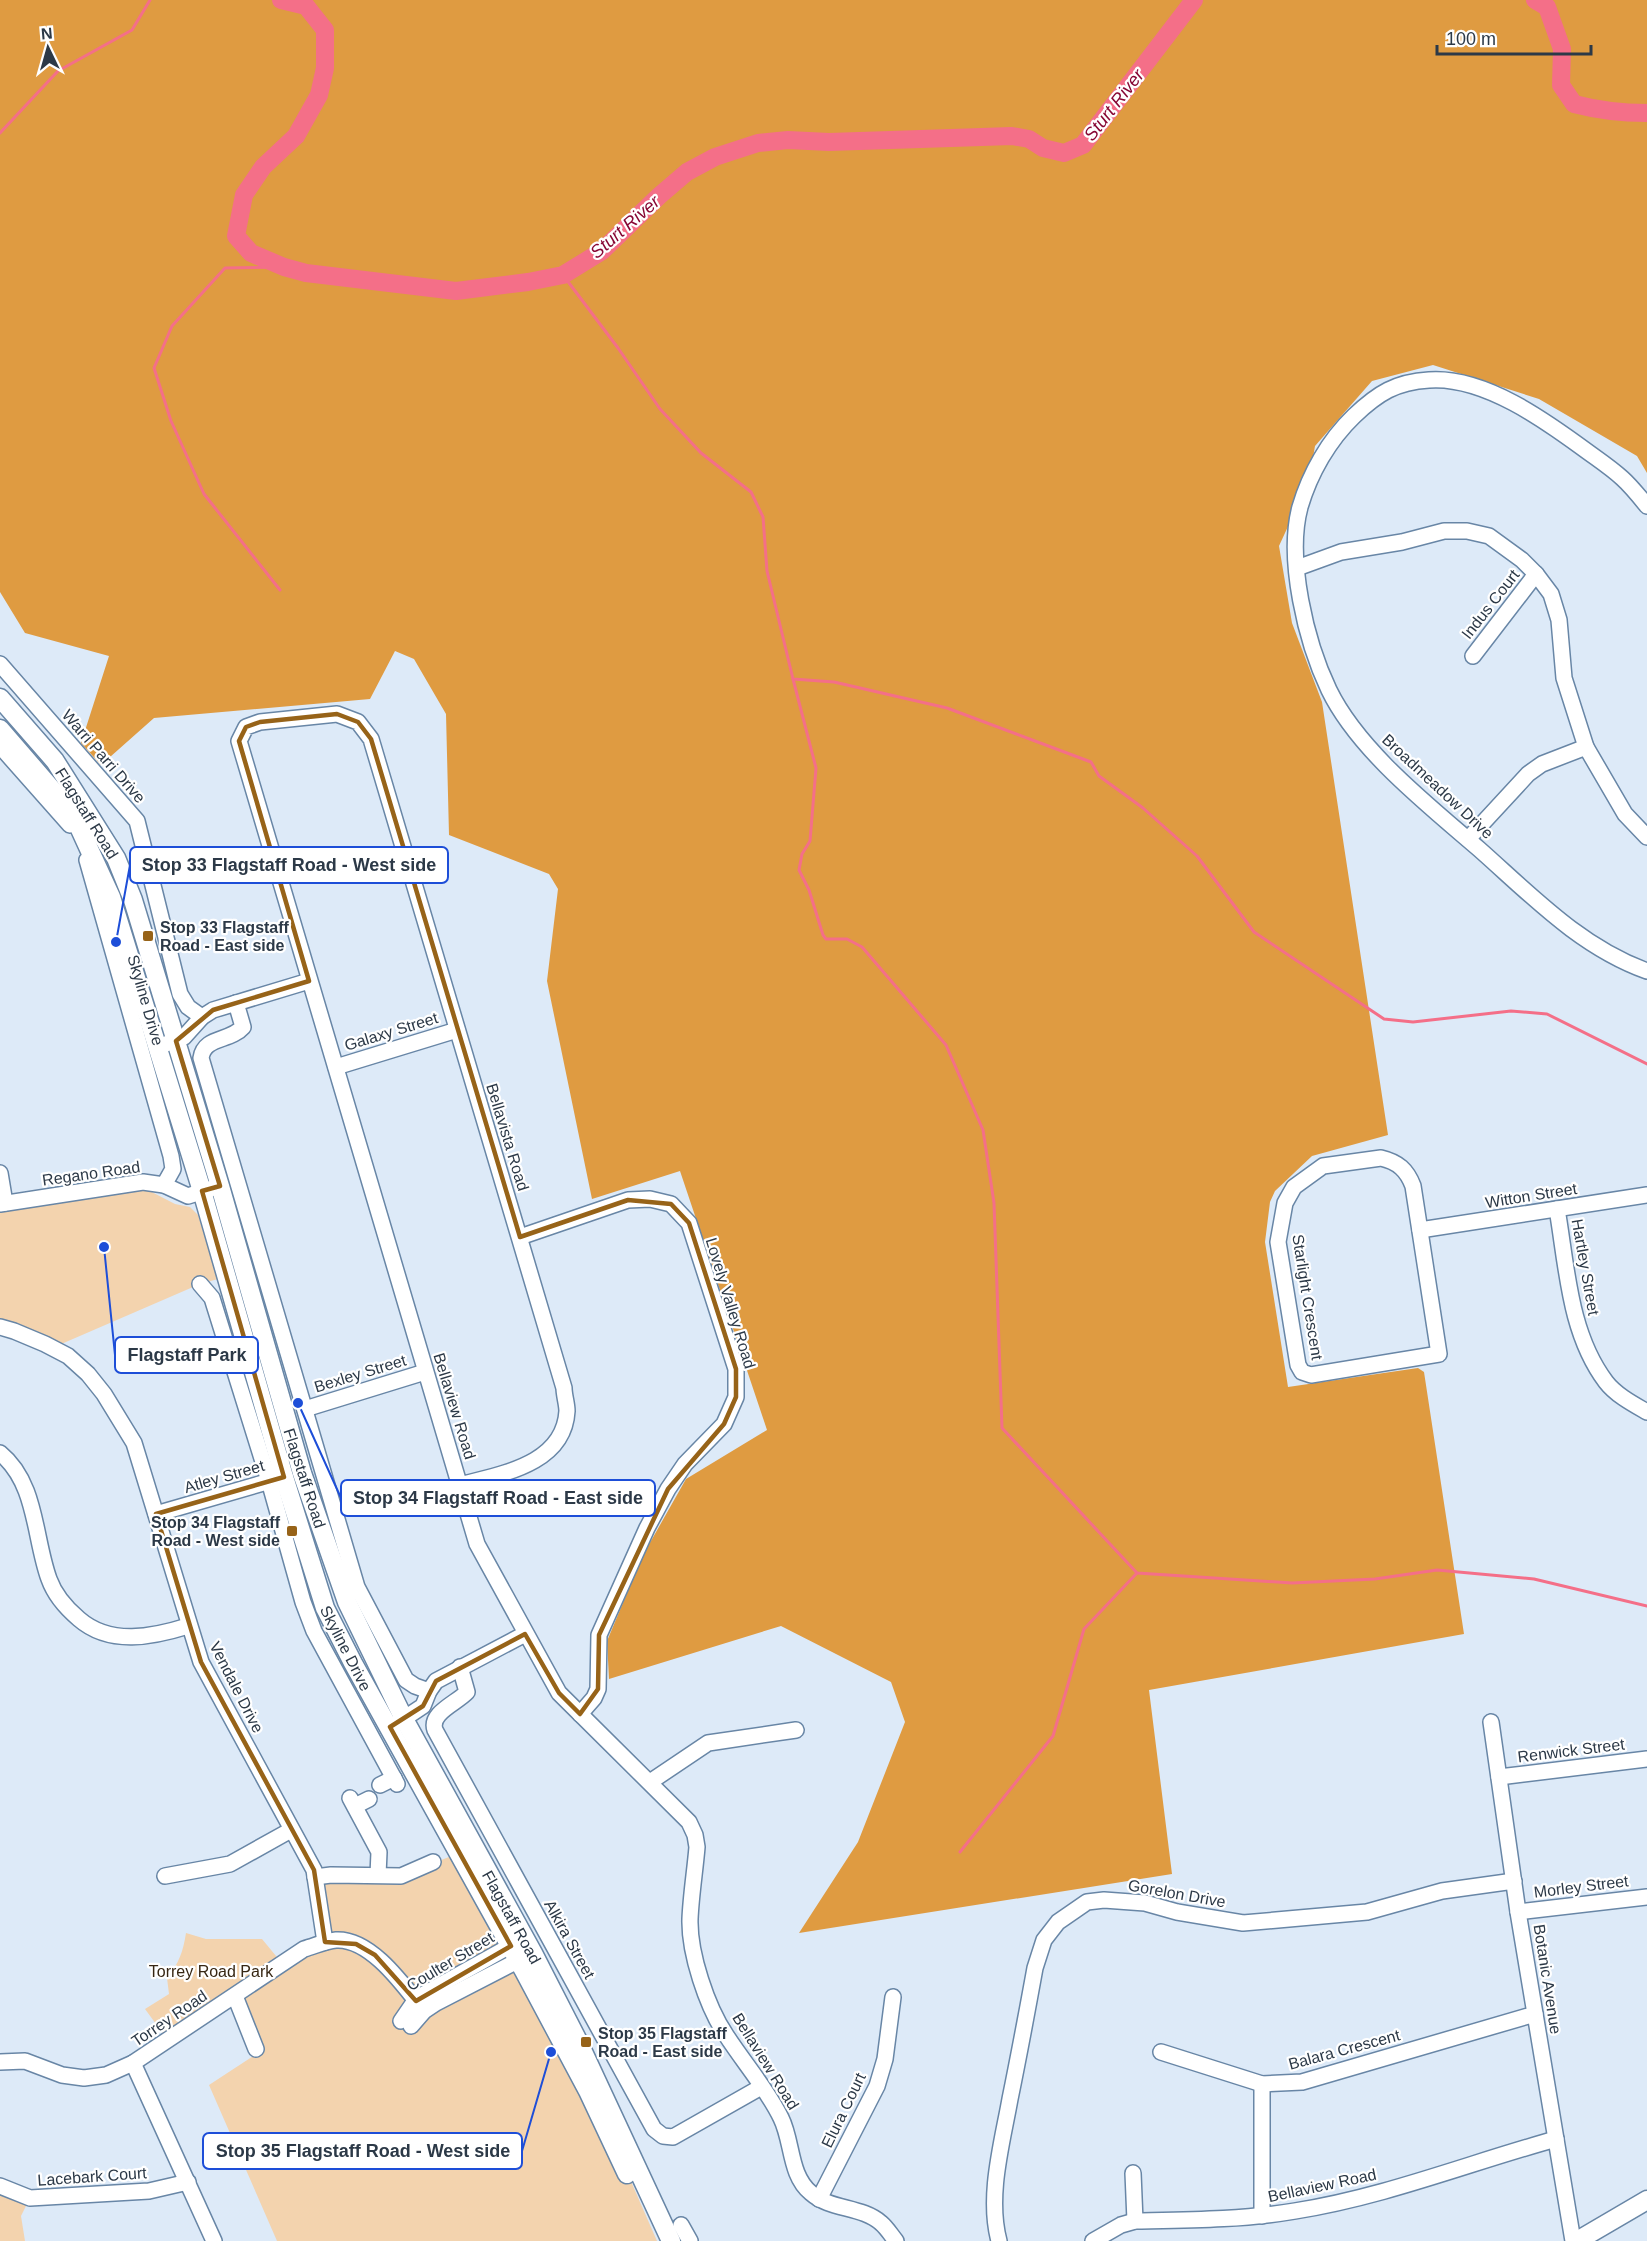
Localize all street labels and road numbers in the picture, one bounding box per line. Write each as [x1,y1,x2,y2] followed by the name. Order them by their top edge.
[1458,566,1523,642] street label: Indus Court
[59,706,149,806] street label: Warri Parri Drive
[1379,731,1497,842] street label: Broadmeadow Drive
[52,765,121,862] street label: Flagstaff Road
[124,953,167,1047] street label: Skyline Drive
[342,1009,441,1054] street label: Galaxy Street
[483,1082,532,1193] street label: Bellavista Road
[41,1158,141,1189] street label: Regano Road
[1484,1180,1579,1211] street label: Witton Street
[1569,1217,1602,1317] street label: Hartley Street
[1289,1233,1326,1362] street label: Starlight Crescent
[703,1236,758,1371] street label: Lovely Valley Road
[312,1351,409,1396] street label: Bexley Street
[430,1351,479,1461] street label: Bellaview Road
[280,1426,329,1530] street label: Flagstaff Road
[182,1457,267,1496] street label: Atley Street
[317,1603,374,1694] street label: Skyline Drive
[206,1639,267,1736] street label: Vendale Drive
[1517,1735,1626,1765] street label: Renwick Street
[479,1868,544,1967] street label: Flagstaff Road
[1533,1872,1630,1901] street label: Morley Street
[1127,1877,1227,1910] street label: Gorelon Drive
[541,1897,598,1982] street label: Alkira Street
[1530,1923,1565,2035] street label: Botanic Avenue
[404,1928,497,1994] street label: Coulter Street
[128,1987,210,2050] street label: Torrey Road
[729,2010,802,2113] street label: Bellaview Road
[1287,2026,1402,2073] street label: Balara Crescent
[818,2070,869,2150] street label: Elura Court
[37,2164,148,2189] street label: Lacebark Court
[1266,2166,1378,2205] street label: Bellaview Road

